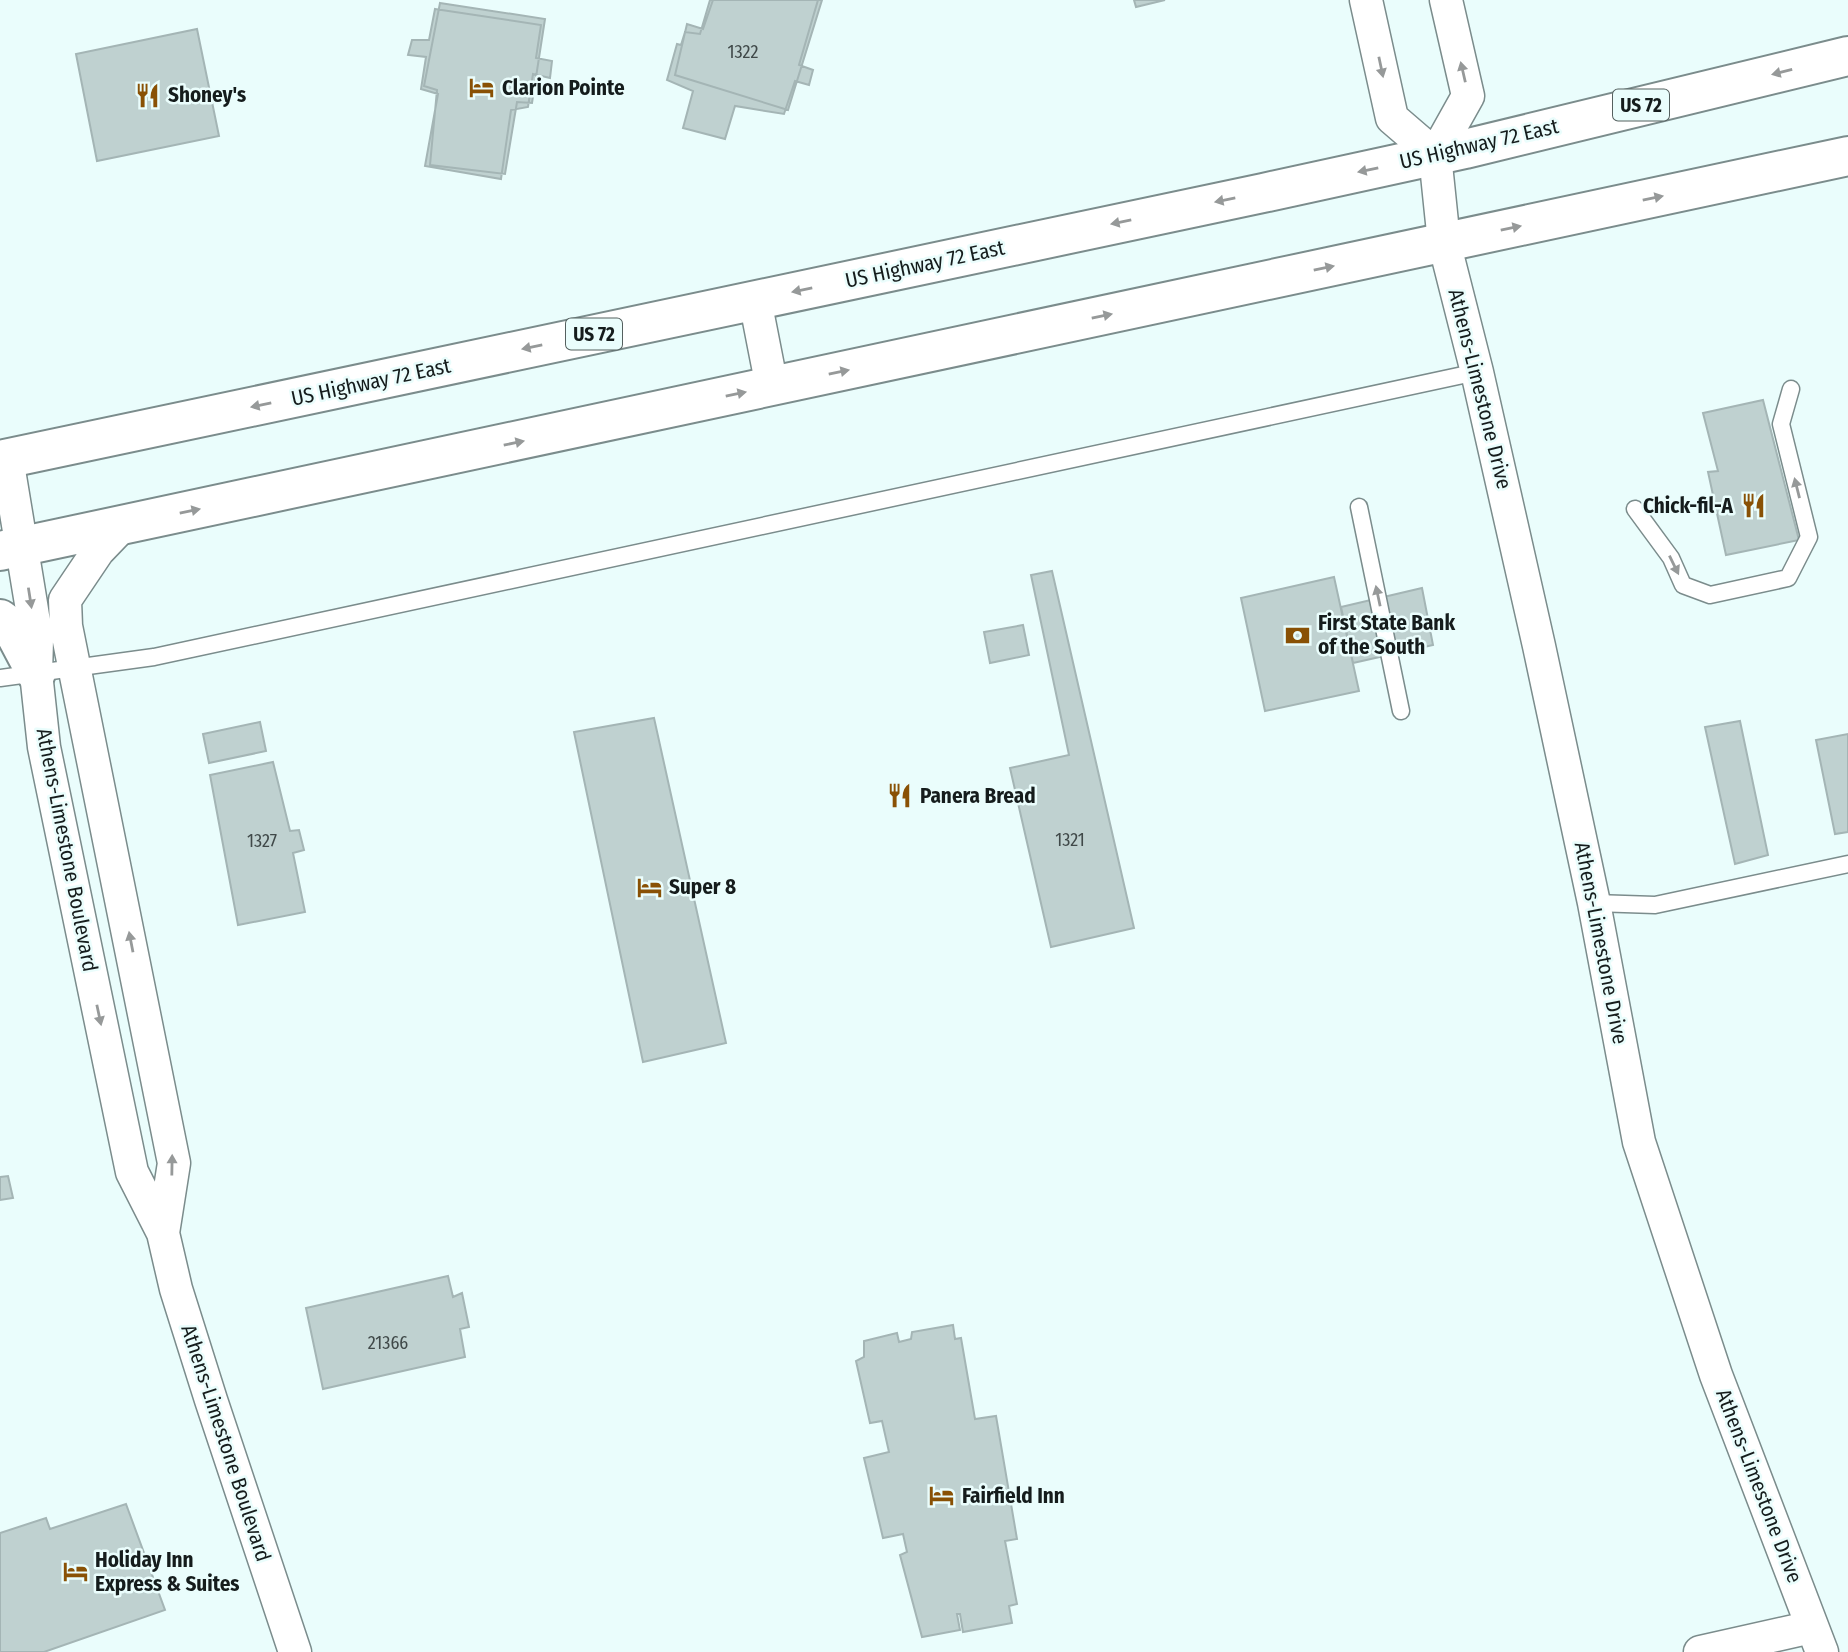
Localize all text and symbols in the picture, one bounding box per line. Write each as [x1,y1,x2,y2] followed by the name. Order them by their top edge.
[728,41,758,63] house number: 1322
[1375,56,1386,78] one-way arrow
[1457,61,1468,83] one-way arrow
[1771,67,1793,78] one-way arrow
[468,74,496,102] hotel icon: Clarion Pointe
[502,75,625,101] place label: Clarion Pointe
[134,81,162,109] restaurant icon: Shoney's
[168,82,246,108] place label: Shoney's
[1613,90,1669,120] road number: US 72
[1397,113,1561,175] street label: US Highway 72 East
[1357,164,1379,175] one-way arrow
[1642,192,1664,203] one-way arrow
[1214,195,1236,206] one-way arrow
[1110,217,1132,228] one-way arrow
[1500,223,1522,234] one-way arrow
[843,234,1007,294] street label: US Highway 72 East
[1313,262,1335,273] one-way arrow
[791,284,813,295] one-way arrow
[1443,286,1517,492] street label: Athens-Limestone Drive
[1091,310,1113,321] one-way arrow
[566,318,622,350] road number: US 72
[521,342,543,353] one-way arrow
[289,352,453,412] street label: US Highway 72 East
[828,367,850,378] one-way arrow
[725,389,747,400] one-way arrow
[250,400,272,411] one-way arrow
[503,437,525,448] one-way arrow
[1791,477,1802,499] one-way arrow
[1739,492,1767,520] restaurant icon: Chick-fil-A
[1643,493,1734,519] place label: Chick-fil-A
[179,506,201,517] one-way arrow
[1668,555,1679,575] one-way arrow
[1372,585,1383,607] one-way arrow
[25,587,36,609] one-way arrow
[1318,610,1455,660] place label: First State Bank of the South
[1284,621,1312,649] bank icon: First State Bank of the South
[31,726,103,974] street label: Athens-Limestone Boulevard
[886,782,914,810] restaurant icon: Panera Bread
[920,783,1036,809] place label: Panera Bread
[1055,829,1085,851] house number: 1321
[247,830,277,852] house number: 1327
[1569,840,1633,1046] street label: Athens-Limestone Drive
[635,873,663,901] hotel icon: Super 8
[669,874,736,900] place label: Super 8
[126,931,137,953] one-way arrow
[94,1004,105,1026] one-way arrow
[166,1154,178,1176] one-way arrow
[175,1321,277,1565] street label: Athens-Limestone Boulevard
[368,1332,408,1354] house number: 21366
[1710,1385,1808,1587] street label: Athens-Limestone Drive
[928,1482,956,1510] hotel icon: Fairfield Inn
[962,1483,1065,1509] place label: Fairfield Inn
[95,1547,240,1597] place label: Holiday Inn Express & Suites
[61,1558,89,1586] hotel icon: Holiday Inn Express & Suites

